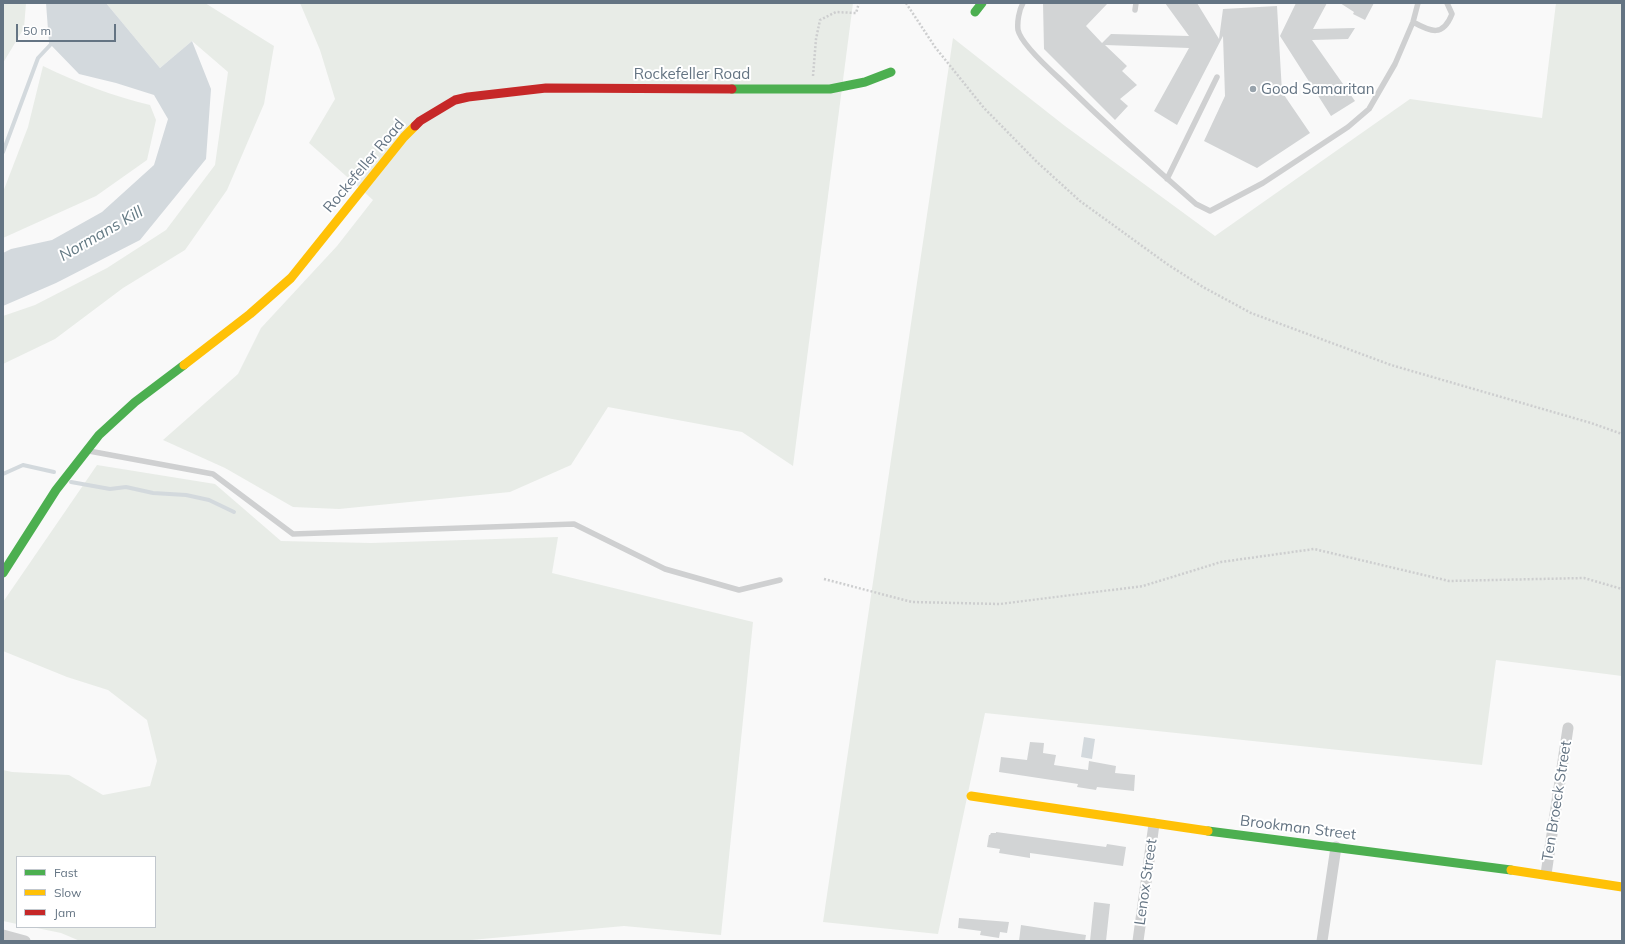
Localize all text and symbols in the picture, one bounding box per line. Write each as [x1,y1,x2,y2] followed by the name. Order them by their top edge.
[18,16,118,42] scale bar
[23,23,51,38] text: 50 m
[634,65,750,83] street label: Rockefeller Road
[1261,80,1375,98] place label: Good Samaritan
[1248,84,1258,94] marker: Good Samaritan
[320,116,408,216] street label: Rockefeller Road
[56,202,146,266] water label: Normans Kill
[1539,740,1575,862] street label: Ten Broeck Street
[1239,812,1357,844] street label: Brookman Street
[1131,838,1161,926] street label: Lenox Street
[16,856,156,928] legend
[54,865,78,880] text: Fast
[54,885,82,900] text: Slow
[54,905,76,920] text: Jam

